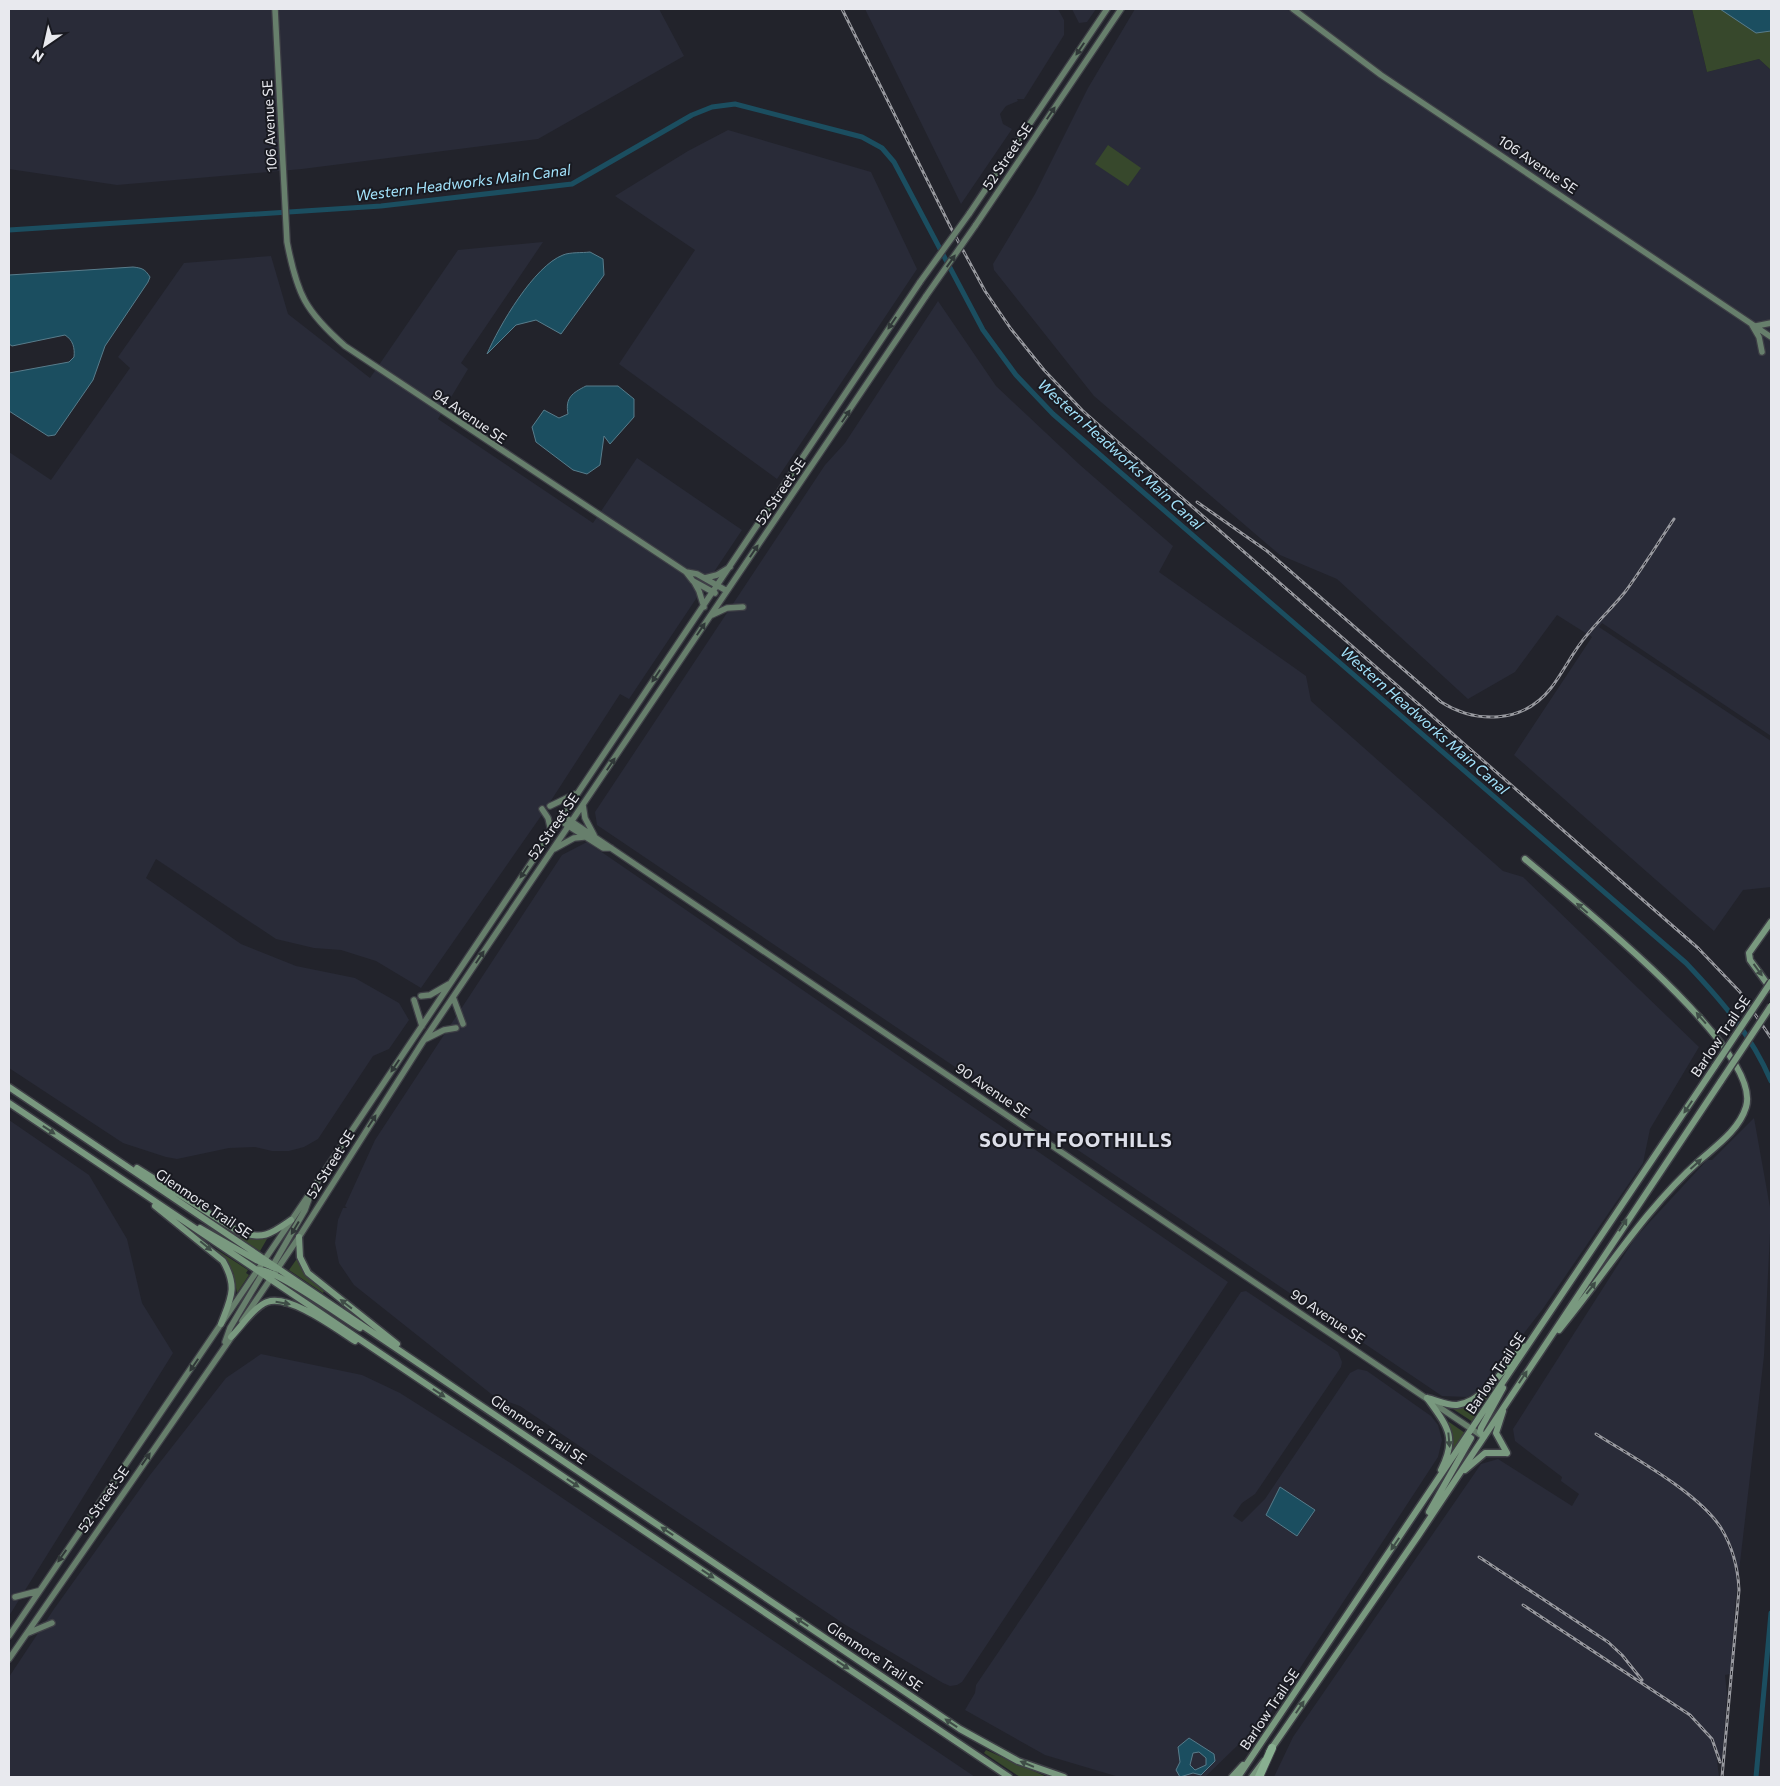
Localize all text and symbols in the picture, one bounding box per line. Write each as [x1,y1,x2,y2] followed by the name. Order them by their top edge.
[20,20,70,70] north arrow
[1075,42,1085,56] one-way arrow
[28,46,47,66] text: N
[258,80,280,172] street label: 106 Avenue SE
[1046,106,1056,120] one-way arrow
[978,119,1036,193] street label: 52 Street SE
[1495,131,1581,197] street label: 106 Avenue SE
[354,160,573,204] water label: Western Headworks Main Canal
[946,254,956,268] one-way arrow
[887,316,897,329] one-way arrow
[1035,375,1208,534] water label: Western Headworks Main Canal
[430,385,510,447] street label: 94 Avenue SE
[841,410,851,423] one-way arrow
[751,454,809,528] street label: 52 Street SE
[749,544,759,558] one-way arrow
[696,623,706,636] one-way arrow
[1337,642,1514,799] water label: Western Headworks Main Canal
[651,670,661,683] one-way arrow
[606,758,615,771] one-way arrow
[524,789,582,863] street label: 52 Street SE
[519,865,529,879] one-way arrow
[1576,902,1588,914] one-way arrow
[476,950,485,963] one-way arrow
[1752,963,1763,976] one-way arrow
[1687,992,1753,1080] street label: Barlow Trail SE
[1695,1013,1707,1025] one-way arrow
[390,1059,400,1073] one-way arrow
[953,1059,1033,1121] street label: 90 Avenue SE
[1683,1100,1693,1113] one-way arrow
[367,1115,376,1128] one-way arrow
[42,1125,56,1135] one-way arrow
[302,1127,358,1201] street label: 52 Street SE
[979,1128,1173,1151] district label: SOUTH FOOTHILLS
[1689,1159,1702,1170] one-way arrow
[153,1165,255,1241] street label: Glenmore Trail SE
[1619,1219,1628,1232] one-way arrow
[290,1221,299,1234] one-way arrow
[199,1240,211,1252] one-way arrow
[1586,1282,1597,1295] one-way arrow
[1288,1285,1368,1347] street label: 90 Avenue SE
[275,1299,291,1307] one-way arrow
[340,1299,353,1310] one-way arrow
[1462,1329,1528,1417] street label: Barlow Trail SE
[189,1358,199,1371] one-way arrow
[1518,1370,1528,1383] one-way arrow
[432,1388,445,1397] one-way arrow
[488,1391,590,1467] street label: Glenmore Trail SE
[1446,1432,1454,1448] one-way arrow
[141,1452,151,1466] one-way arrow
[74,1462,132,1536] street label: 52 Street SE
[566,1479,580,1488] one-way arrow
[660,1526,674,1536] one-way arrow
[1391,1537,1400,1551] one-way arrow
[57,1550,67,1563] one-way arrow
[701,1569,715,1579] one-way arrow
[795,1617,808,1627] one-way arrow
[824,1618,926,1694] street label: Glenmore Trail SE
[836,1660,849,1670] one-way arrow
[1236,1665,1302,1753] street label: Barlow Trail SE
[1295,1701,1305,1714] one-way arrow
[944,1718,958,1728] one-way arrow
[1020,1760,1034,1768] one-way arrow

